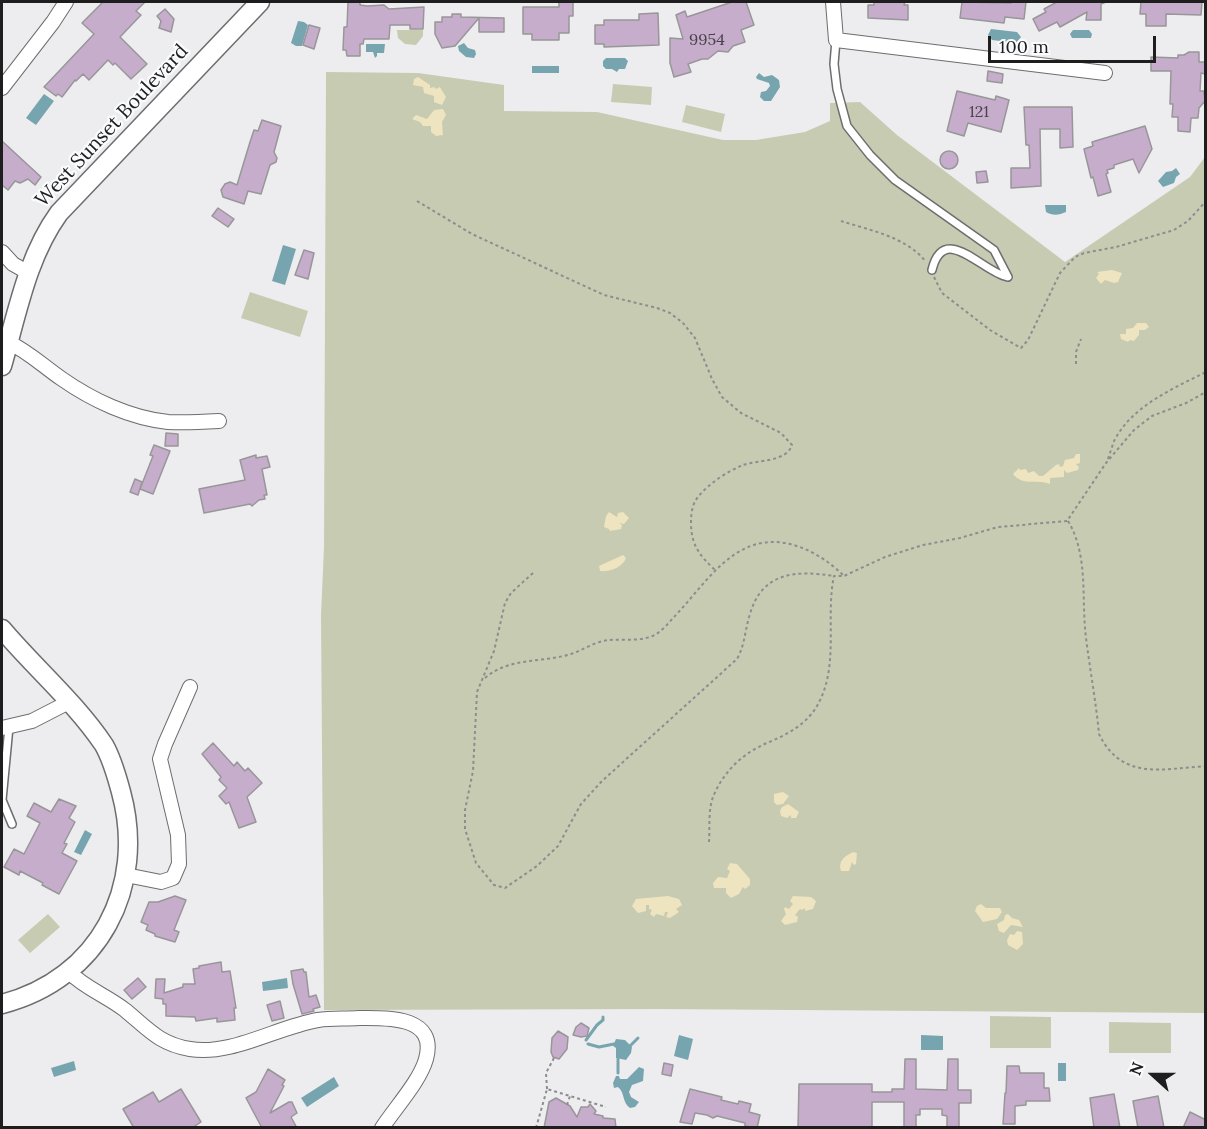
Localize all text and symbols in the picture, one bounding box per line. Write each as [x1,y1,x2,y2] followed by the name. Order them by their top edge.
[991,24,1159,62] scale bar
[689,30,725,50] house number: 9954
[999,35,1049,58] text: 100 m
[30,40,194,212] street label: West Sunset Boulevard
[969,102,989,122] house number: 121
[1123,1045,1183,1105] north arrow
[1125,1059,1148,1078] text: N

